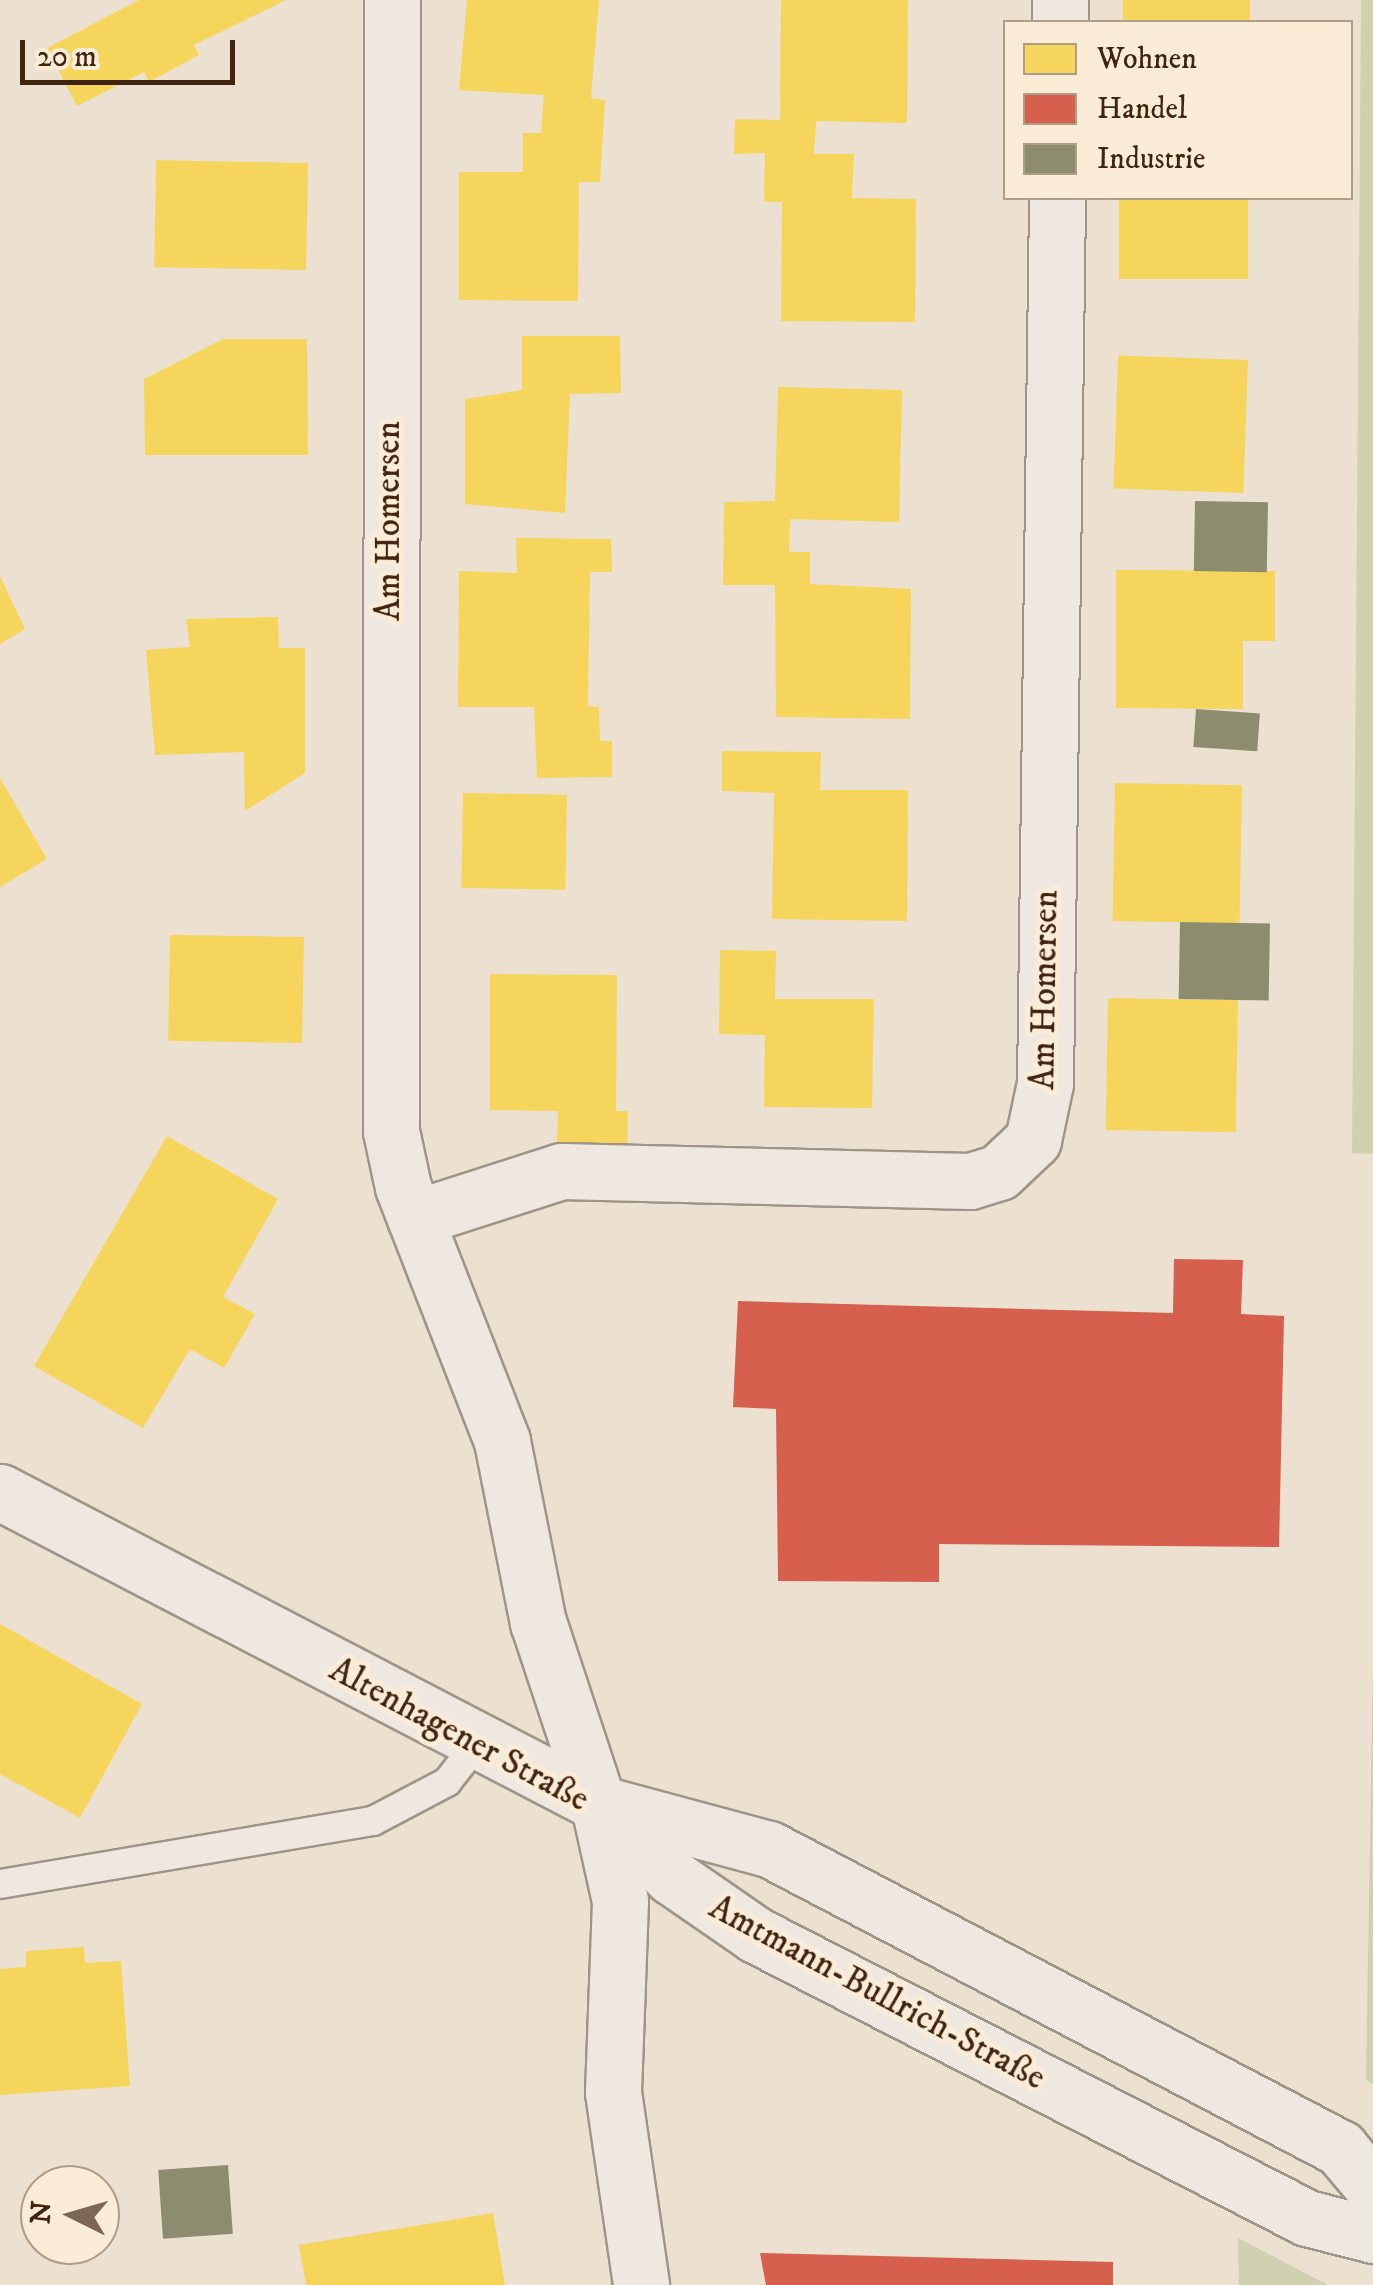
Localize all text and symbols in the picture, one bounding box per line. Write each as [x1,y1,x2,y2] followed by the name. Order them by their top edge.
[25,20,240,82] scale bar
[1003,20,1353,200] legend
[37,39,97,76] text: 20 m
[1097,41,1197,78] text: Wohnen
[1097,91,1187,128] text: Handel
[1097,141,1205,178] text: Industrie
[368,421,410,621] street label: Am Homersen
[1022,890,1068,1090] street label: Am Homersen
[322,1649,596,1821] street label: Altenhagener Straße
[702,1887,1052,2099] street label: Amtmann-Bullrich-Straße
[20,2165,120,2265] north arrow
[23,2200,60,2225] text: N

